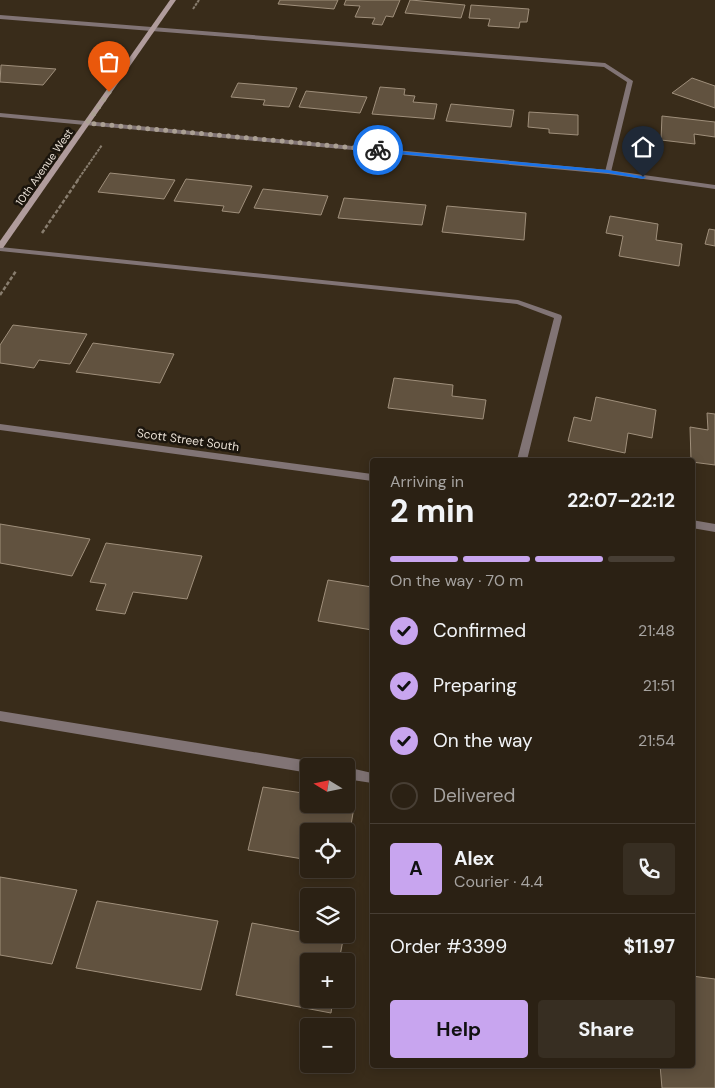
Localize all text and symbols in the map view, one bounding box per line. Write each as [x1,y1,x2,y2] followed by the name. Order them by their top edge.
[88,41,130,92] pin
[95,48,123,76] icon: bag
[353,125,403,175] courier
[12,126,76,208] street label: 10th Avenue West
[622,126,664,177] pin
[629,133,657,161] icon: home
[364,136,392,164] icon: bike
[136,425,240,455] street label: Scott Street South
[390,471,464,492] text: Arriving in
[567,488,675,513] text: 22:07–22:12
[390,490,475,532] text: 2 min
[390,570,523,591] text: On the way · 70 m
[390,617,418,645] icon: check
[433,618,526,643] text: Confirmed
[638,620,675,641] text: 21:48
[390,672,418,700] icon: check
[433,673,517,698] text: Preparing
[643,675,675,696] text: 21:51
[390,727,418,755] icon: check
[433,728,533,753] text: On the way
[638,730,675,751] text: 21:54
[300,758,355,812] north arrow
[300,758,355,1073] map controls
[433,783,515,808] text: Delivered
[300,823,355,878] button: locate
[623,843,675,895] button: phone
[454,846,494,871] text: Alex
[409,856,423,881] text: A
[454,871,543,892] text: Courier · 4.4
[300,888,355,943] button: layers
[390,934,507,959] text: Order #3399
[623,934,675,959] text: $11.97
[300,953,355,1008] button: +
[390,1000,528,1058] button: Help
[538,1000,675,1058] button: Share
[300,1018,355,1073] button: −

